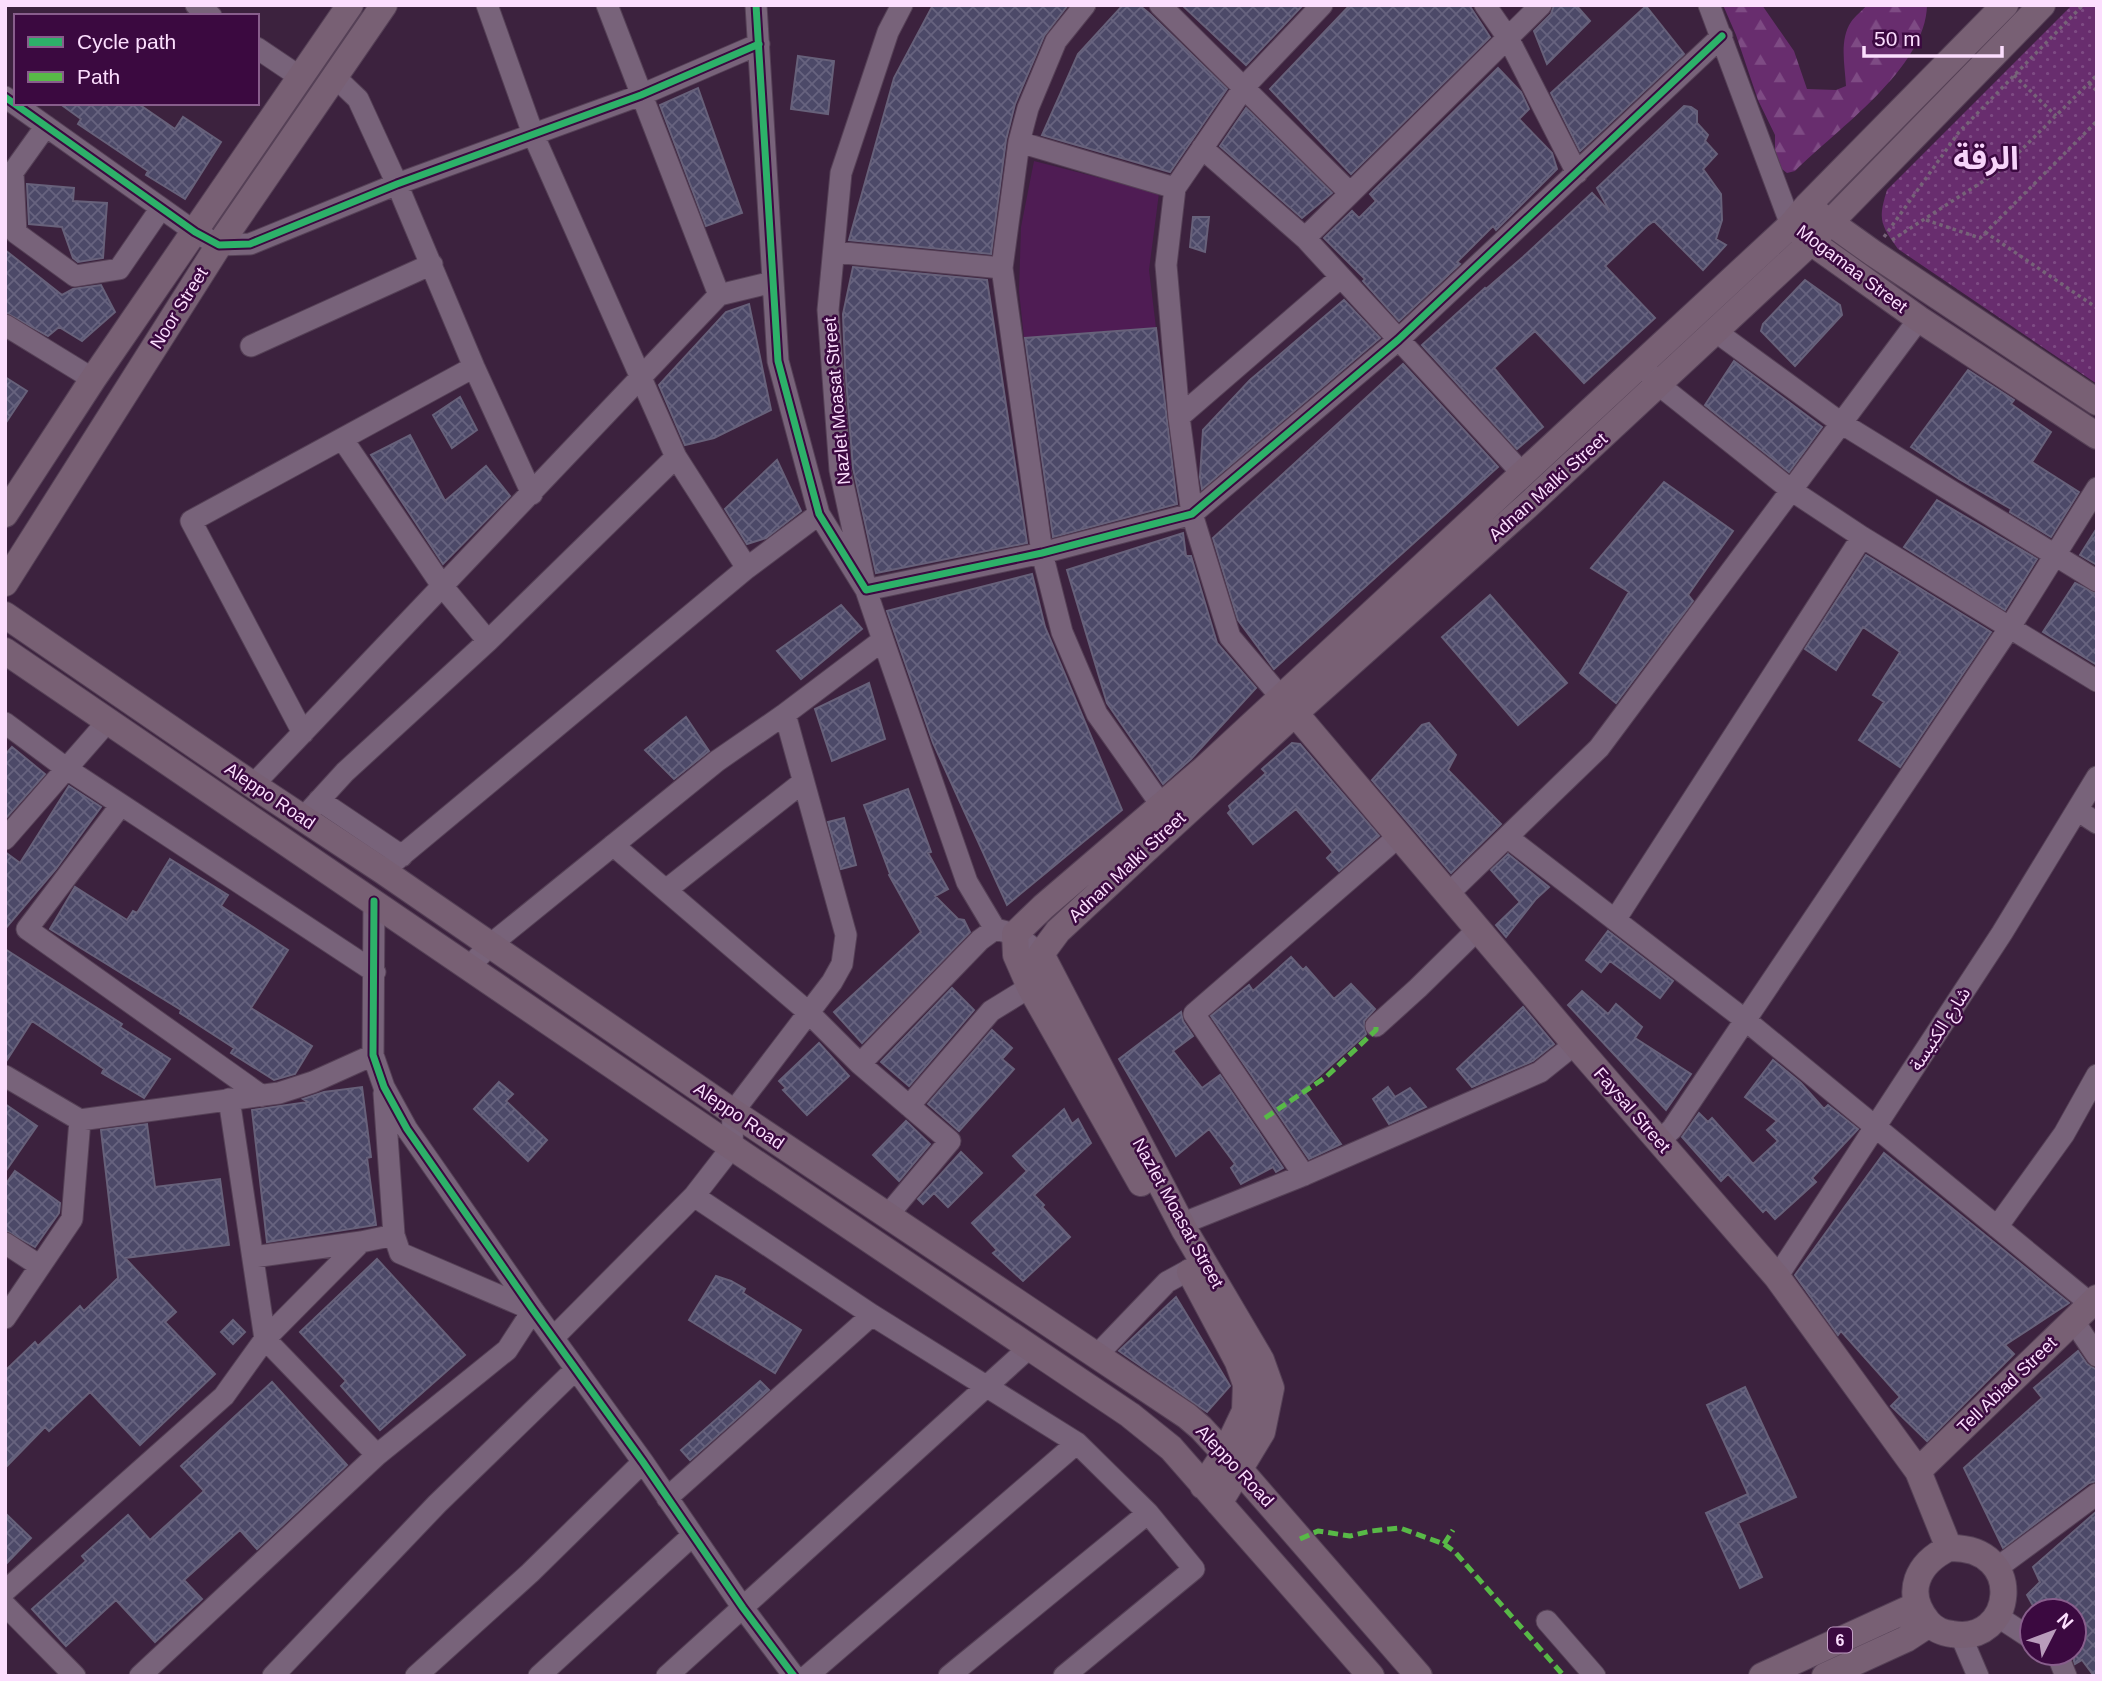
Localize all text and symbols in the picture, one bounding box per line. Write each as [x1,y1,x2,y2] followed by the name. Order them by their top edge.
[14,14,259,105] legend
[1864,14,2002,58] scale bar
[1874,27,1921,50] text: 50 m
[77,30,176,53] text: Cycle path
[77,65,120,88] text: Path
[1953,140,2019,177] district label: الرقة
[1793,221,1911,317] street label: Mogamaa Street
[146,264,212,352] street label: Noor Street
[820,316,854,486] street label: Nazlet Moasat Street
[1485,429,1611,545] street label: Adnan Malki Street
[221,759,319,833] street label: Aleppo Road
[1065,808,1189,926] street label: Adnan Malki Street
[1906,984,1978,1077] street label: شارع الكنيسة
[1590,1063,1674,1157] street label: Faysal Street
[690,1079,788,1153] street label: Aleppo Road
[1129,1135,1227,1291] street label: Nazlet Moasat Street
[1953,1333,2061,1437] street label: Tell Abiad Street
[1192,1421,1278,1511] street label: Aleppo Road
[2018,1597,2088,1667] north arrow
[2053,1609,2078,1633] text: N
[1828,1628,1852,1652] road number: 6

